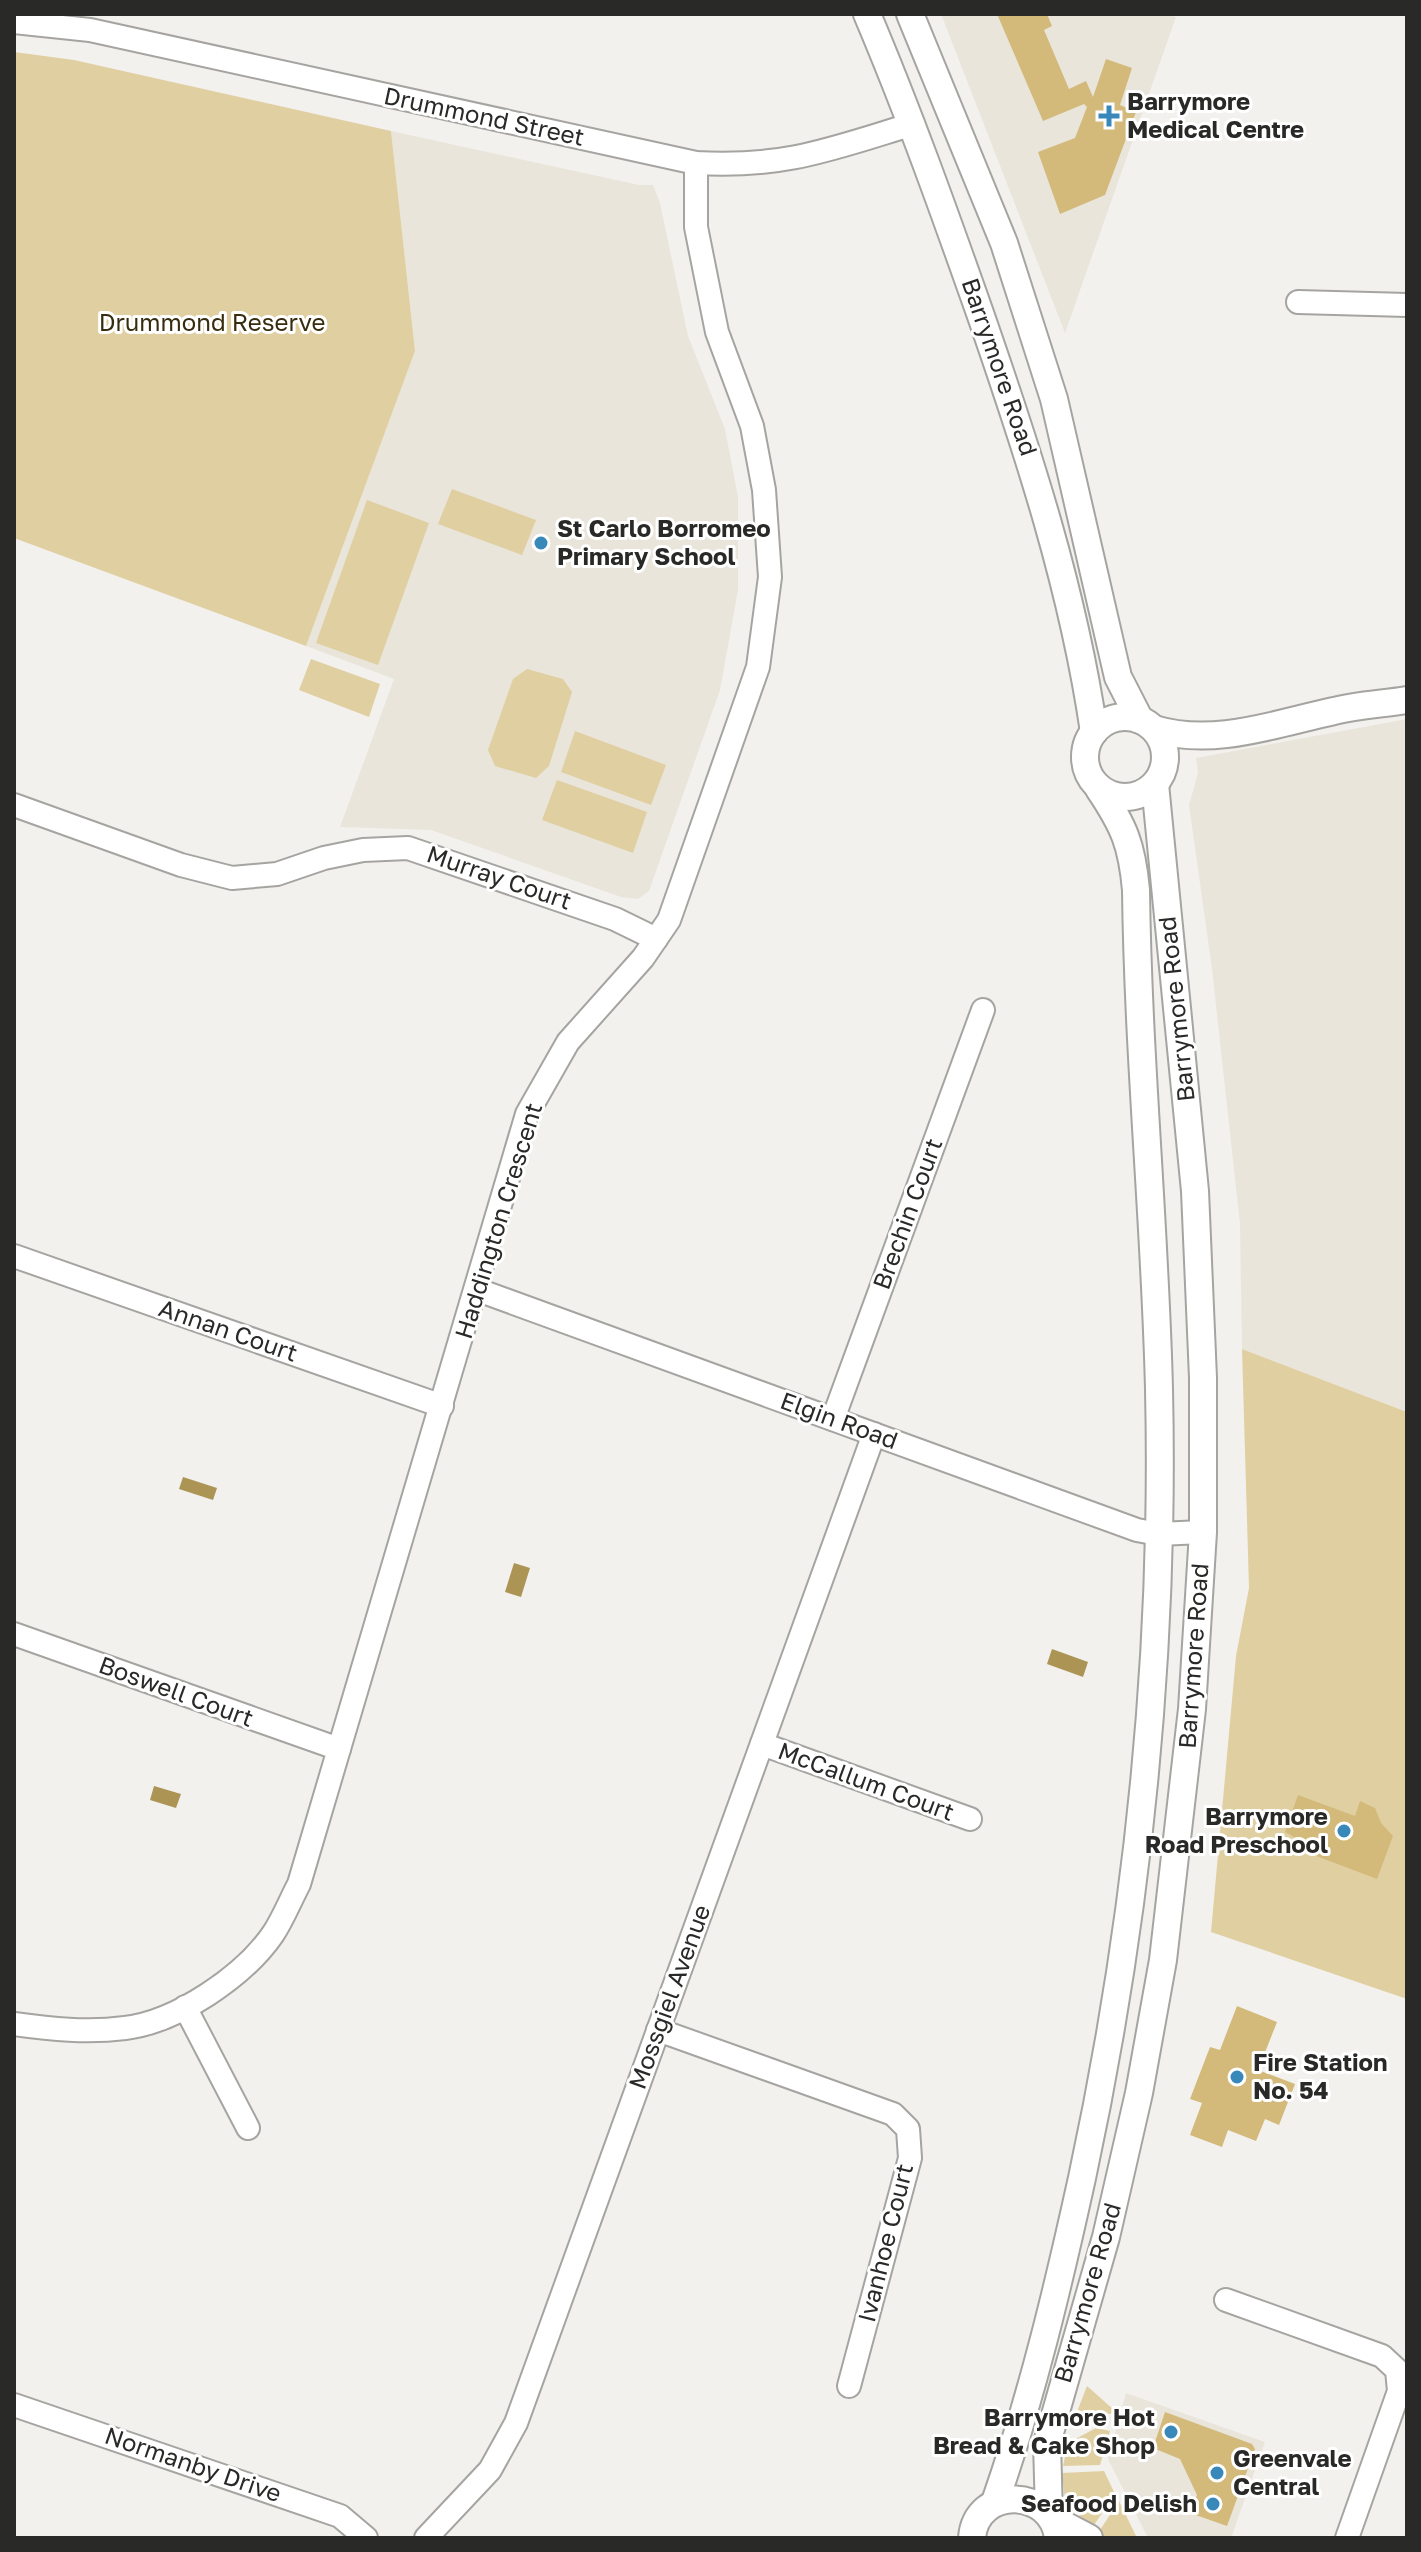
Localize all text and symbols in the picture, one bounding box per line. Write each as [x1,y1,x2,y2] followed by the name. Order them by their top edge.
[381,80,587,151] street label: Drummond Street
[1127,86,1304,143] place label: Barrymore Medical Centre
[1098,105,1120,127] marker: Barrymore Medical Centre
[956,274,1044,459] street label: Barrymore Road
[99,307,325,336] park label: Drummond Reserve
[557,513,771,570] place label: St Carlo Borromeo Primary School
[532,534,550,552] marker: St Carlo Borromeo Primary School
[423,838,576,915] street label: Murray Court
[1151,915,1200,1103] street label: Barrymore Road
[448,1099,547,1342] street label: Haddington Crescent
[866,1134,947,1293] street label: Brechin Court
[155,1292,302,1367] street label: Annan Court
[777,1385,902,1454] street label: Elgin Road
[1172,1562,1213,1750] street label: Barrymore Road
[95,1649,258,1732] street label: Boswell Court
[774,1735,959,1826] street label: McCallum Court
[1145,1801,1328,1858] place label: Barrymore Road Preschool
[1335,1822,1353,1840] marker: Barrymore Road Preschool
[622,1900,715,2093] street label: Mossgiel Avenue
[1253,2047,1387,2104] place label: Fire Station No. 54
[1228,2068,1246,2086] marker: Fire Station No. 54
[851,2160,918,2325] street label: Ivanhoe Court
[1047,2199,1126,2386] street label: Barrymore Road
[933,2402,1155,2459] place label: Barrymore Hot Bread & Cake Shop
[101,2420,286,2507] street label: Normanby Drive
[1162,2423,1180,2441] marker: Barrymore Hot Bread & Cake Shop
[1233,2443,1352,2500] place label: Greenvale Central
[1208,2464,1226,2482] marker: Greenvale Central
[1021,2488,1197,2517] place label: Seafood Delish
[1204,2495,1222,2513] marker: Seafood Delish

